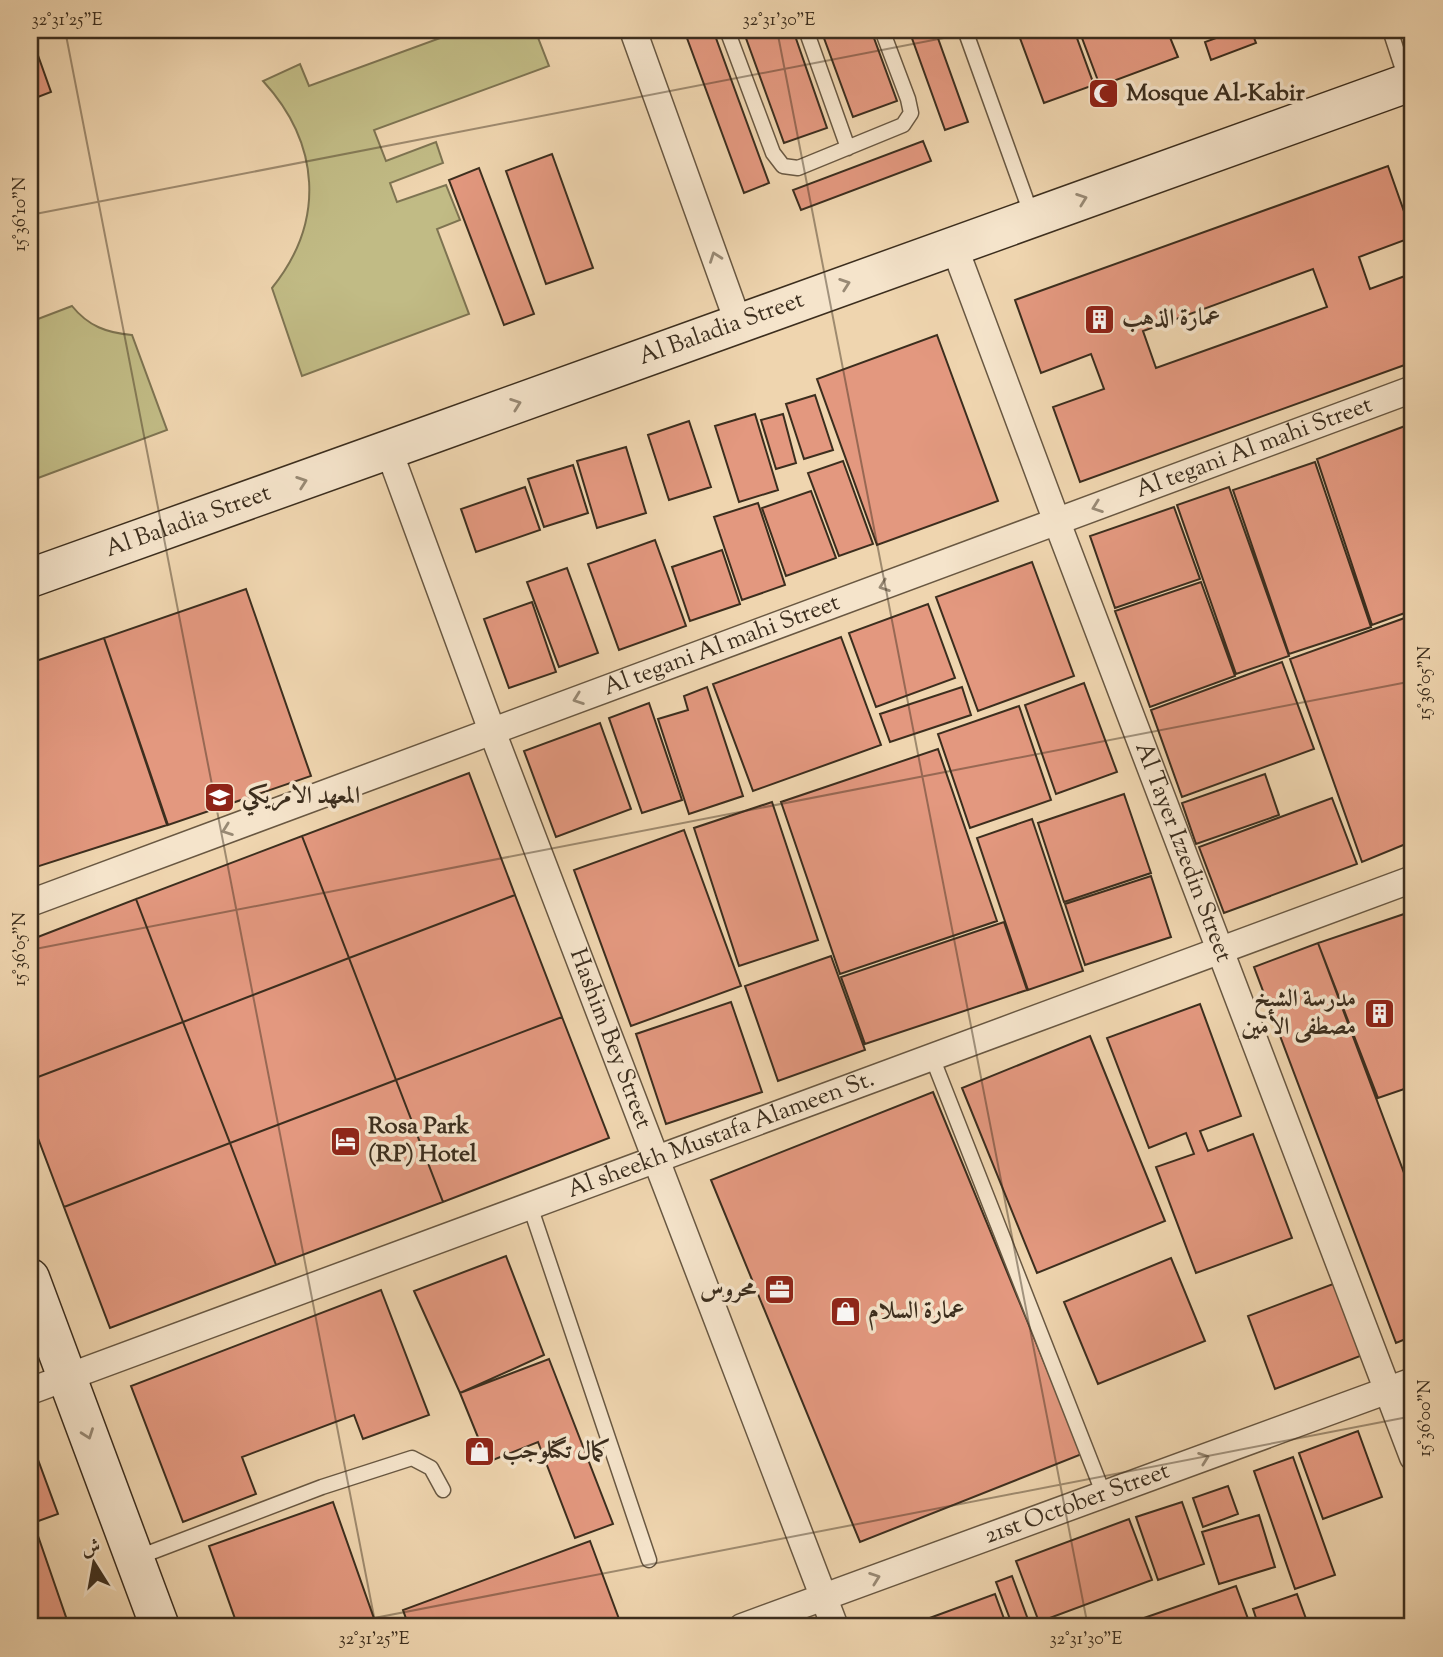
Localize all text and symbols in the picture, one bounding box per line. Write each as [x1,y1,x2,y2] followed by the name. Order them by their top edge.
[31,8,103,34] text: 32°31'25"E
[743,8,816,34] text: 32°31'30"E
[1086,77,1120,111] mosque icon: Mosque Al-Kabir
[1126,77,1306,111] place label: Mosque Al-Kabir
[8,177,34,251] text: 15°36'10"N
[1075,193,1087,207] one-way arrow
[709,252,723,264] one-way arrow
[838,278,850,292] one-way arrow
[634,283,809,375] street label: Al Baladia Street
[1082,302,1116,336] building icon: عمارة الذهب
[1122,302,1220,336] place label: عمارة الذهب
[1131,389,1377,508] street label: Al tegani Al mahi Street
[509,398,521,412] one-way arrow
[295,476,308,490] one-way arrow
[101,477,276,567] street label: Al Baladia Street
[1091,498,1103,512] one-way arrow
[878,578,890,592] one-way arrow
[599,586,845,705] street label: Al tegani Al mahi Street
[1413,646,1439,720] text: 15°36'05"N
[573,691,585,705] one-way arrow
[1125,738,1240,967] street label: Al Tayer Izzedin Street
[202,780,236,814] school or university icon: المعهد الامريكي
[242,780,360,817] place label: المعهد الامريكي
[222,822,234,836] one-way arrow
[8,912,34,986] text: 15°36'05"N
[560,944,660,1134] street label: Hashim Bey Street
[1241,983,1356,1045] place label: مدرسة الشيخ مصطفى الأمين
[1362,997,1396,1031] building icon: مدرسة الشيخ مصطفى الأمين
[563,1063,880,1208] street label: Al sheekh Mustafa Alameen St.
[368,1110,477,1172] place label: Rosa Park (RP) Hotel
[328,1124,362,1158] hotel icon: Rosa Park (RP) Hotel
[700,1273,756,1307] place label: محروس
[762,1273,796,1307] office icon: محروس
[828,1295,862,1329] shop icon: عمارة السلام
[868,1295,964,1331] place label: عمارة السلام
[1413,1379,1439,1457] text: 15°36'00"N
[80,1427,94,1439] one-way arrow
[462,1435,496,1469] shop icon: كمال تگنلوجب
[502,1435,610,1469] place label: كمال تگنلوجب
[1197,1452,1209,1466] one-way arrow
[980,1455,1175,1554] street label: 21st October Street
[60,1528,130,1598] north arrow
[79,1534,103,1564] text: ش
[869,1573,881,1587] one-way arrow
[338,1627,410,1653] text: 32°31'25"E
[1050,1627,1123,1653] text: 32°31'30"E

